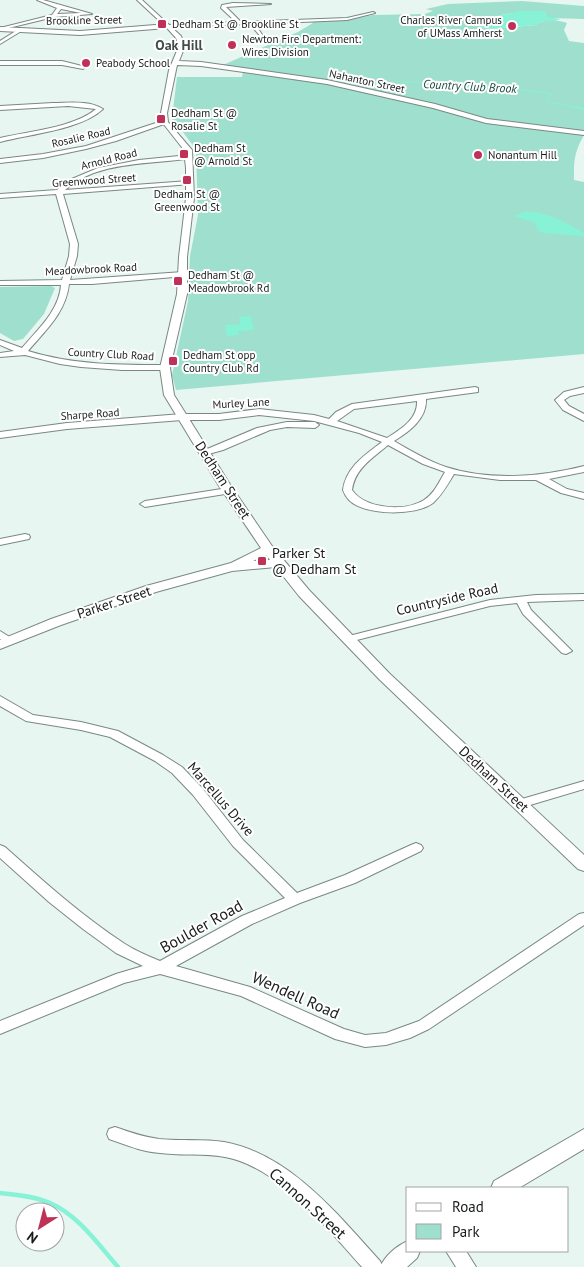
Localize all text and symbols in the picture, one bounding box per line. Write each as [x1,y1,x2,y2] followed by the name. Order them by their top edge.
[46,12,122,28] street label: Brookline Street
[400,13,502,40] place label: Charles River Campus of UMass Amherst
[172,17,299,31] place label: Dedham St @ Brookline St
[156,18,168,30] marker: Dedham St @ Brookline St
[506,20,518,32] marker: Charles River Campus of UMass Amherst
[242,32,362,59] place label: Newton Fire Department: Wires Division
[155,36,204,54] district label: Oak Hill
[226,39,238,51] marker: Newton Fire Department: Wires Division
[96,56,171,70] place label: Peabody School
[80,57,92,69] marker: Peabody School
[328,66,406,96] street label: Nahanton Street
[423,76,518,96] water label: Country Club Brook
[171,106,237,133] place label: Dedham St @ Rosalie St
[155,113,167,125] marker: Dedham St @ Rosalie St
[50,123,112,151] street label: Rosalie Road
[194,141,252,168] place label: Dedham St @ Arnold St
[79,145,139,173] street label: Arnold Road
[178,148,190,160] marker: Dedham St @ Arnold St
[488,148,558,162] place label: Nonantum Hill
[472,149,484,161] marker: Nonantum Hill
[51,170,137,190] street label: Greenwood Street
[181,174,193,186] marker: Dedham St @ Greenwood St
[154,187,220,214] place label: Dedham St @ Greenwood St
[45,260,137,278] street label: Meadowbrook Road
[188,268,269,295] place label: Dedham St @ Meadowbrook Rd
[172,275,184,287] marker: Dedham St @ Meadowbrook Rd
[67,345,155,363] street label: Country Club Road
[183,348,259,375] place label: Dedham St opp Country Club Rd
[167,355,179,367] marker: Dedham St opp Country Club Rd
[212,394,270,411] street label: Murley Lane
[60,405,120,423] street label: Sharpe Road
[191,438,255,523] street label: Dedham Street
[272,544,357,578] place label: Parker St @ Dedham St
[256,555,268,567] marker: Parker St @ Dedham St
[394,579,500,619] street label: Countryside Road
[75,581,154,622] street label: Parker Street
[455,742,533,816] street label: Dedham Street
[184,758,258,840] street label: Marcellus Drive
[156,895,246,957] street label: Boulder Road
[249,967,343,1023] street label: Wendell Road
[265,1163,351,1243] street label: Cannon Street
[406,1187,569,1252] legend
[452,1197,484,1216] text: Road
[15,1202,65,1252] north arrow
[452,1222,480,1241] text: Park
[23,1228,41,1248] text: N

